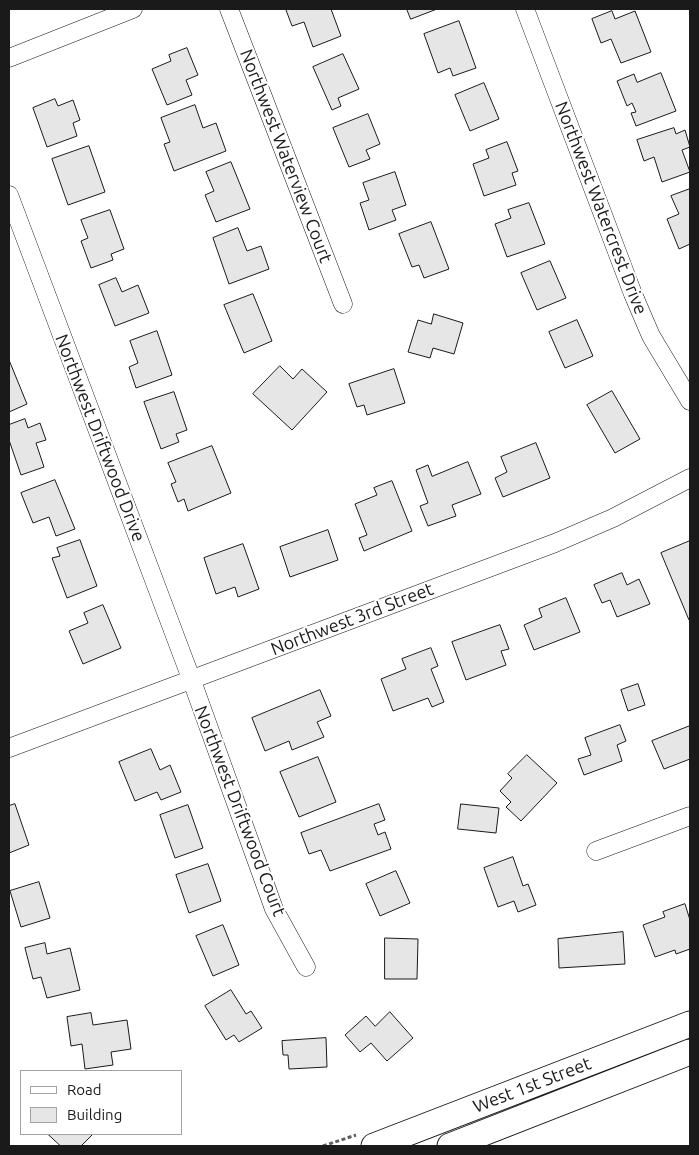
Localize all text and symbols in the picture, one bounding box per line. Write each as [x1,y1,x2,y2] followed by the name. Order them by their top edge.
[235,46,337,266] street label: Northwest Waterview Court
[550,98,652,318] street label: Northwest Watercrest Drive
[50,331,150,545] street label: Northwest Driftwood Drive
[268,578,436,660] street label: Northwest 3rd Street
[190,703,290,919] street label: Northwest Driftwood Court
[470,1053,594,1117] street label: West 1st Street
[20,1070,182,1135] legend
[67,1081,102,1098] text: Road
[67,1106,122,1123] text: Building

